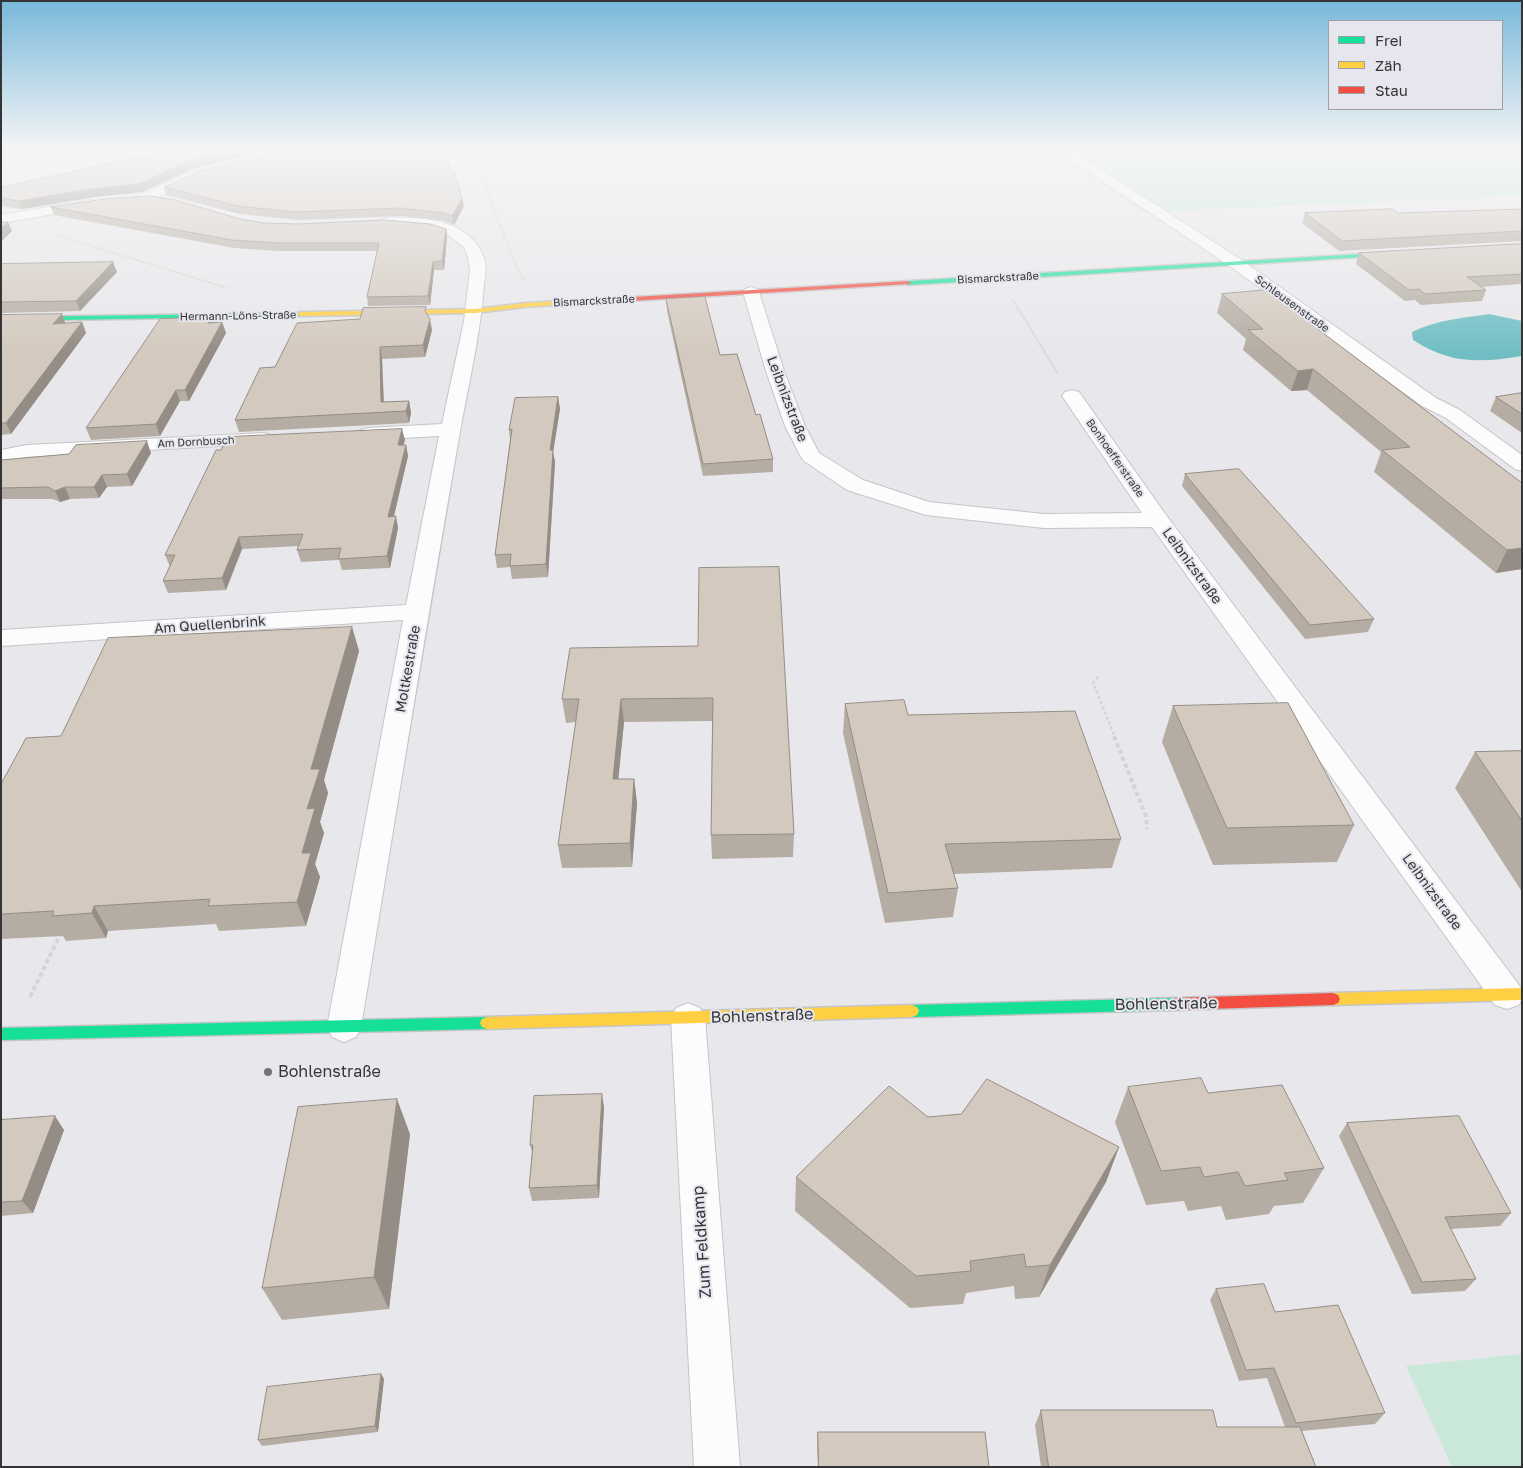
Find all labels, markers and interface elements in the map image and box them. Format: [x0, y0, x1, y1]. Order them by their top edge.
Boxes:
legend [1328, 20, 1503, 110]
text: Frei [1375, 31, 1402, 49]
text: Zäh [1375, 56, 1402, 74]
text: Stau [1375, 81, 1408, 99]
street label: Bismarckstraße [957, 269, 1039, 287]
street label: Schleusenstraße [1252, 273, 1332, 335]
street label: Bismarckstraße [553, 292, 635, 310]
street label: Hermann-Löns-Straße [180, 308, 296, 324]
street label: Leibnizstraße [763, 354, 811, 444]
street label: Bonhoefferstraße [1083, 416, 1147, 500]
street label: Am Dornbusch [157, 433, 235, 451]
street label: Leibnizstraße [1159, 525, 1225, 607]
street label: Am Quellenbrink [153, 613, 267, 637]
street label: Moltkestraße [392, 624, 424, 714]
street label: Leibnizstraße [1399, 851, 1465, 933]
street label: Bohlenstraße [1114, 994, 1218, 1014]
street label: Bohlenstraße [710, 1005, 814, 1027]
place label: Bohlenstraße [278, 1062, 381, 1082]
marker: Bohlenstraße [262, 1066, 274, 1078]
street label: Zum Feldkamp [689, 1185, 715, 1299]

